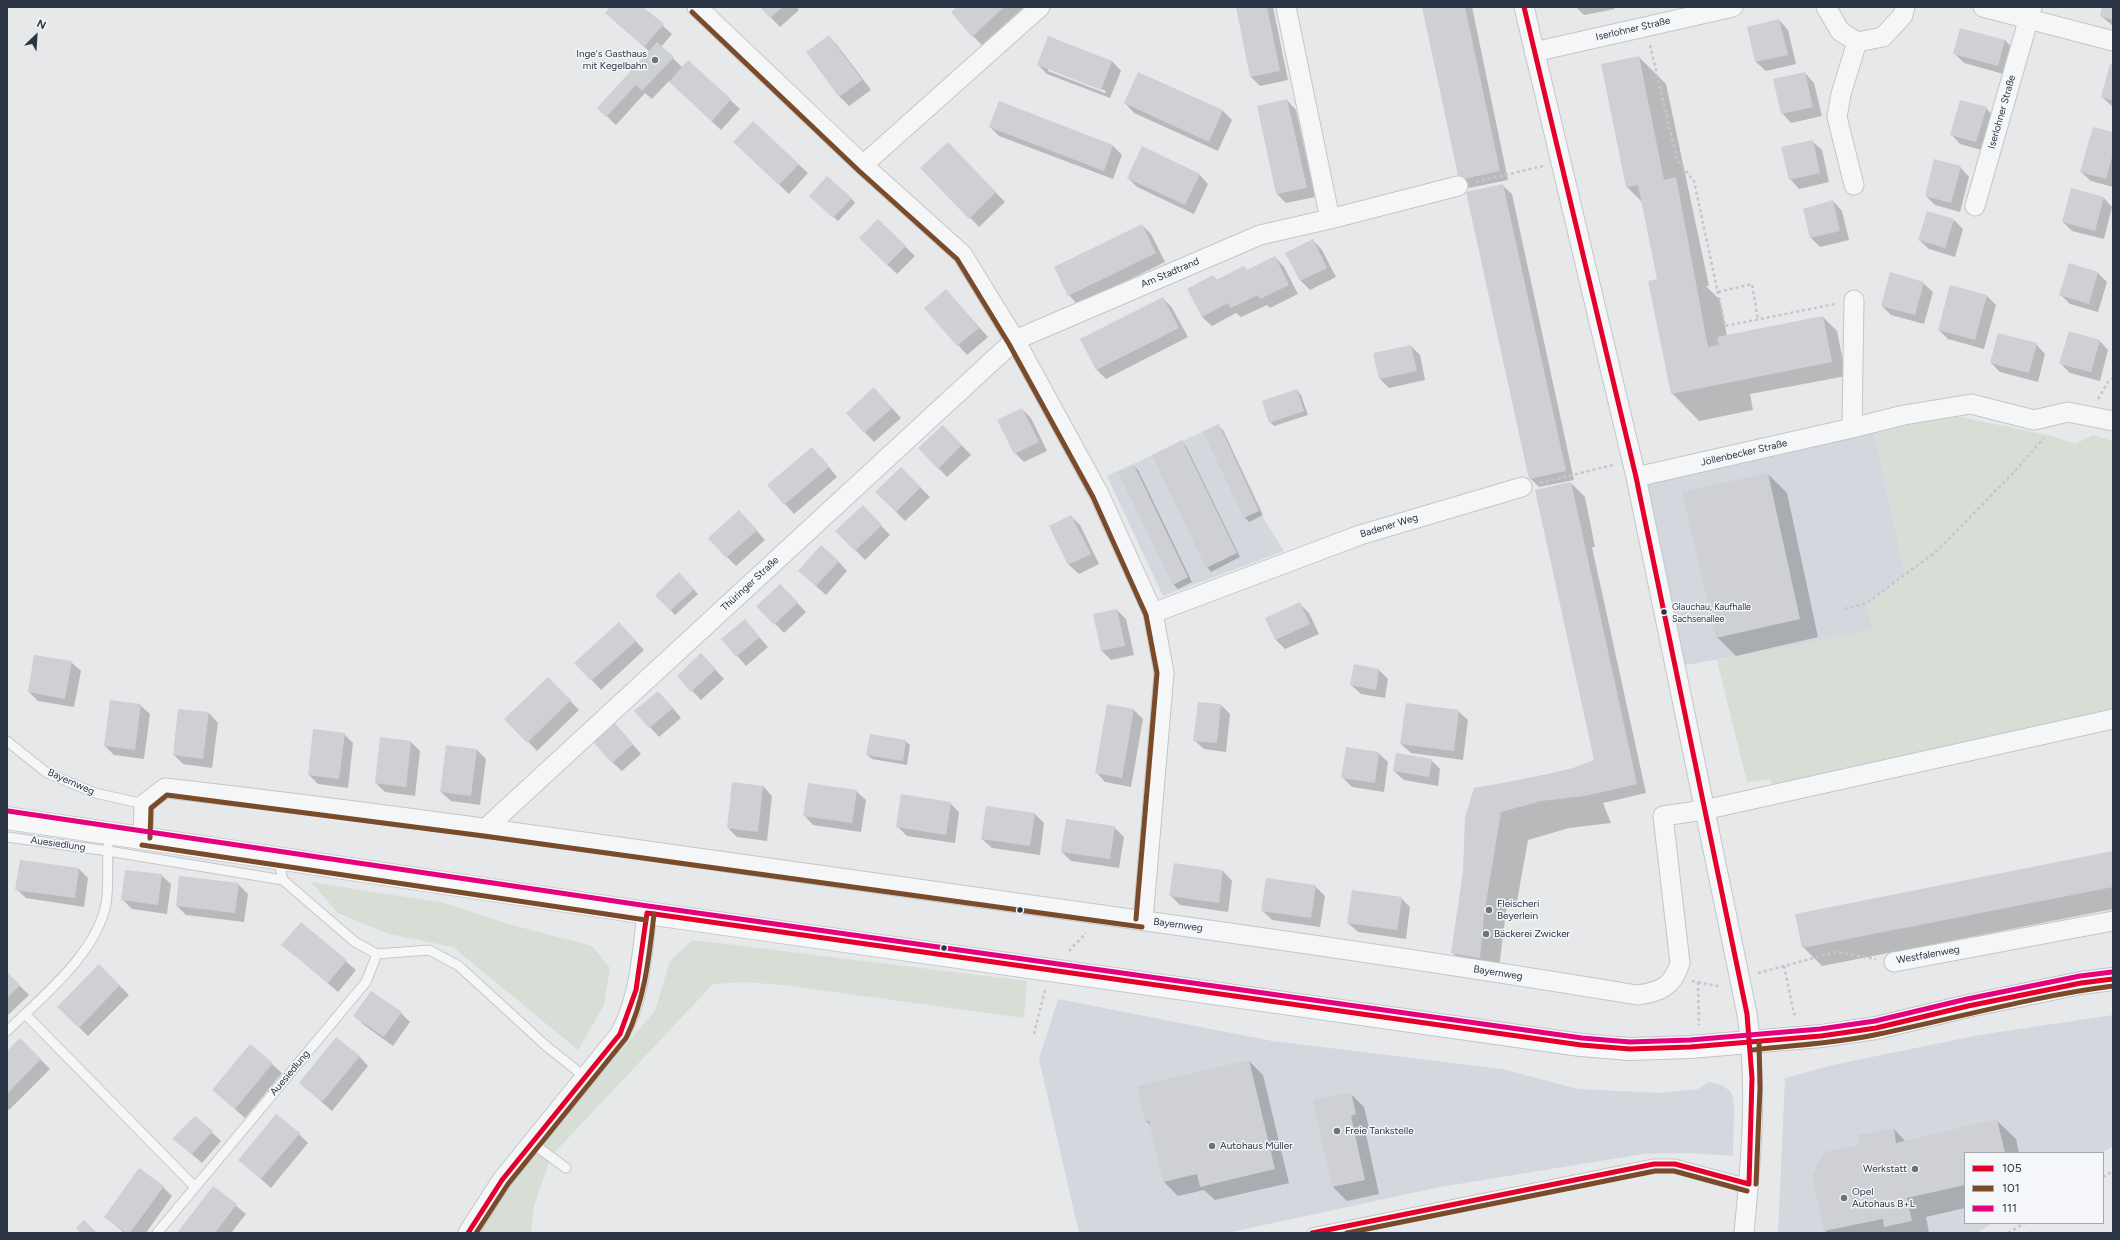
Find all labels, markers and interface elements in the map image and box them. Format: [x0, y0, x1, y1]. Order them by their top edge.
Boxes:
street label: Iserlohner Straße [1595, 15, 1671, 43]
north arrow [16, 16, 56, 56]
text: N [35, 17, 48, 32]
place label: Inge's Gasthaus mit Kegelbahn [576, 48, 647, 72]
marker: Inge's Gasthaus mit Kegelbahn [650, 55, 660, 65]
street label: Iserlohner Straße [1986, 74, 2018, 150]
street label: Am Stadtrand [1139, 255, 1201, 291]
street label: Jöllenbecker Straße [1699, 437, 1789, 469]
street label: Badener Weg [1359, 511, 1419, 541]
street label: Thüringer Straße [719, 554, 781, 614]
place label: Glauchau, Kaufhalle Sachsenallee [1672, 602, 1751, 623]
marker: Glauchau, Kaufhalle Sachsenallee [1659, 607, 1669, 617]
street label: Bayernweg [46, 766, 96, 798]
street label: Auesiedlung [30, 834, 86, 854]
place label: Fleischeri Beyerlein [1497, 898, 1539, 922]
unlabelled marker [1015, 905, 1025, 915]
marker: Fleischeri Beyerlein [1484, 905, 1494, 915]
street label: Bayernweg [1153, 916, 1203, 934]
place label: Bäckerei Zwicker [1494, 928, 1570, 940]
marker: Bäckerei Zwicker [1481, 929, 1491, 939]
unlabelled marker [939, 943, 949, 953]
street label: Westfalenweg [1895, 944, 1961, 966]
street label: Bayernweg [1473, 963, 1523, 983]
street label: Auesiedlung [268, 1048, 312, 1098]
place label: Freie Tankstelle [1345, 1125, 1414, 1137]
marker: Freie Tankstelle [1332, 1126, 1342, 1136]
place label: Autohaus Müller [1220, 1140, 1293, 1152]
marker: Autohaus Müller [1207, 1141, 1217, 1151]
legend [1964, 1152, 2104, 1224]
text: 105 [2002, 1161, 2022, 1175]
place label: Werkstatt [1863, 1163, 1907, 1175]
marker: Werkstatt [1910, 1164, 1920, 1174]
text: 101 [2002, 1181, 2020, 1195]
place label: Opel Autohaus B+L [1852, 1186, 1915, 1210]
marker: Opel Autohaus B+L [1839, 1193, 1849, 1203]
text: 111 [2002, 1201, 2017, 1215]

